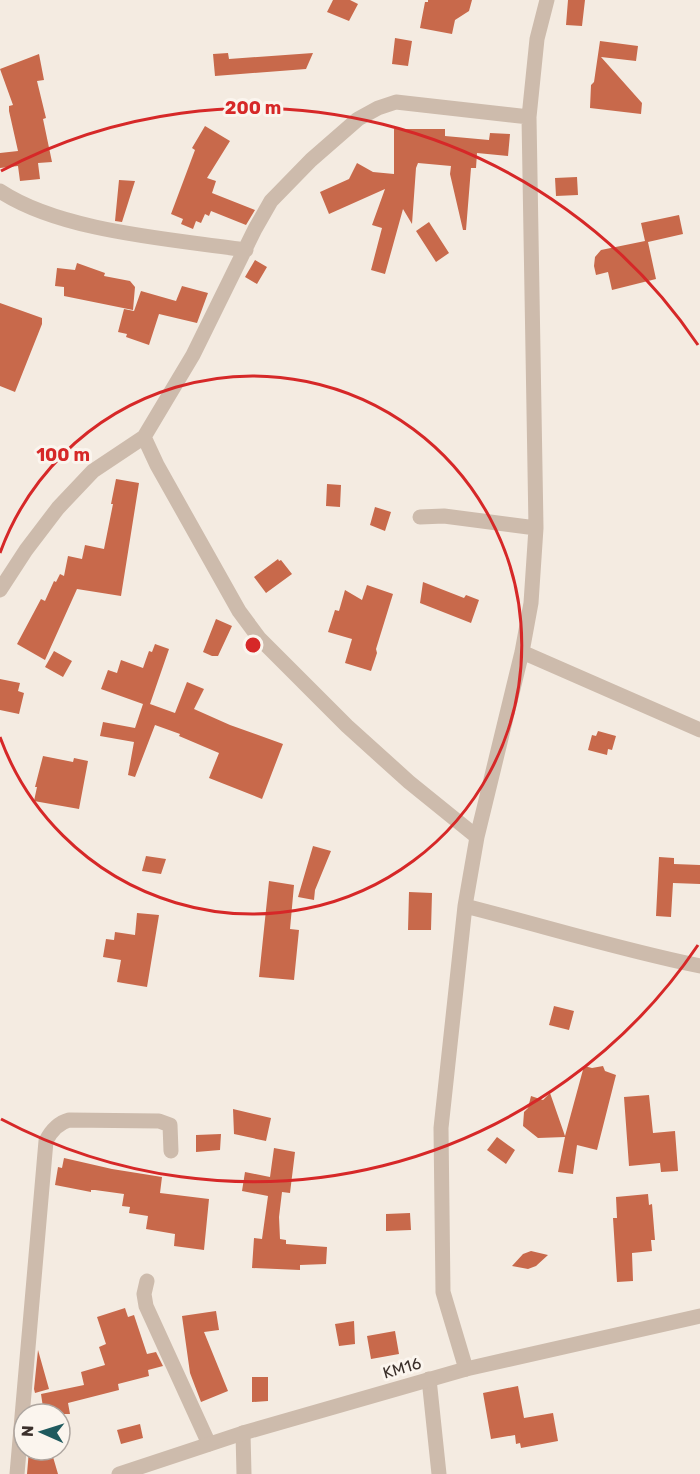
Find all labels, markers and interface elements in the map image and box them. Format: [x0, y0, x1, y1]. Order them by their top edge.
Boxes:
text: 200 m [225, 97, 281, 119]
text: 100 m [36, 444, 90, 466]
centre of rings [243, 635, 263, 655]
street label: KM16 [381, 1353, 424, 1382]
north arrow [12, 1402, 72, 1462]
text: N [18, 1425, 37, 1437]

